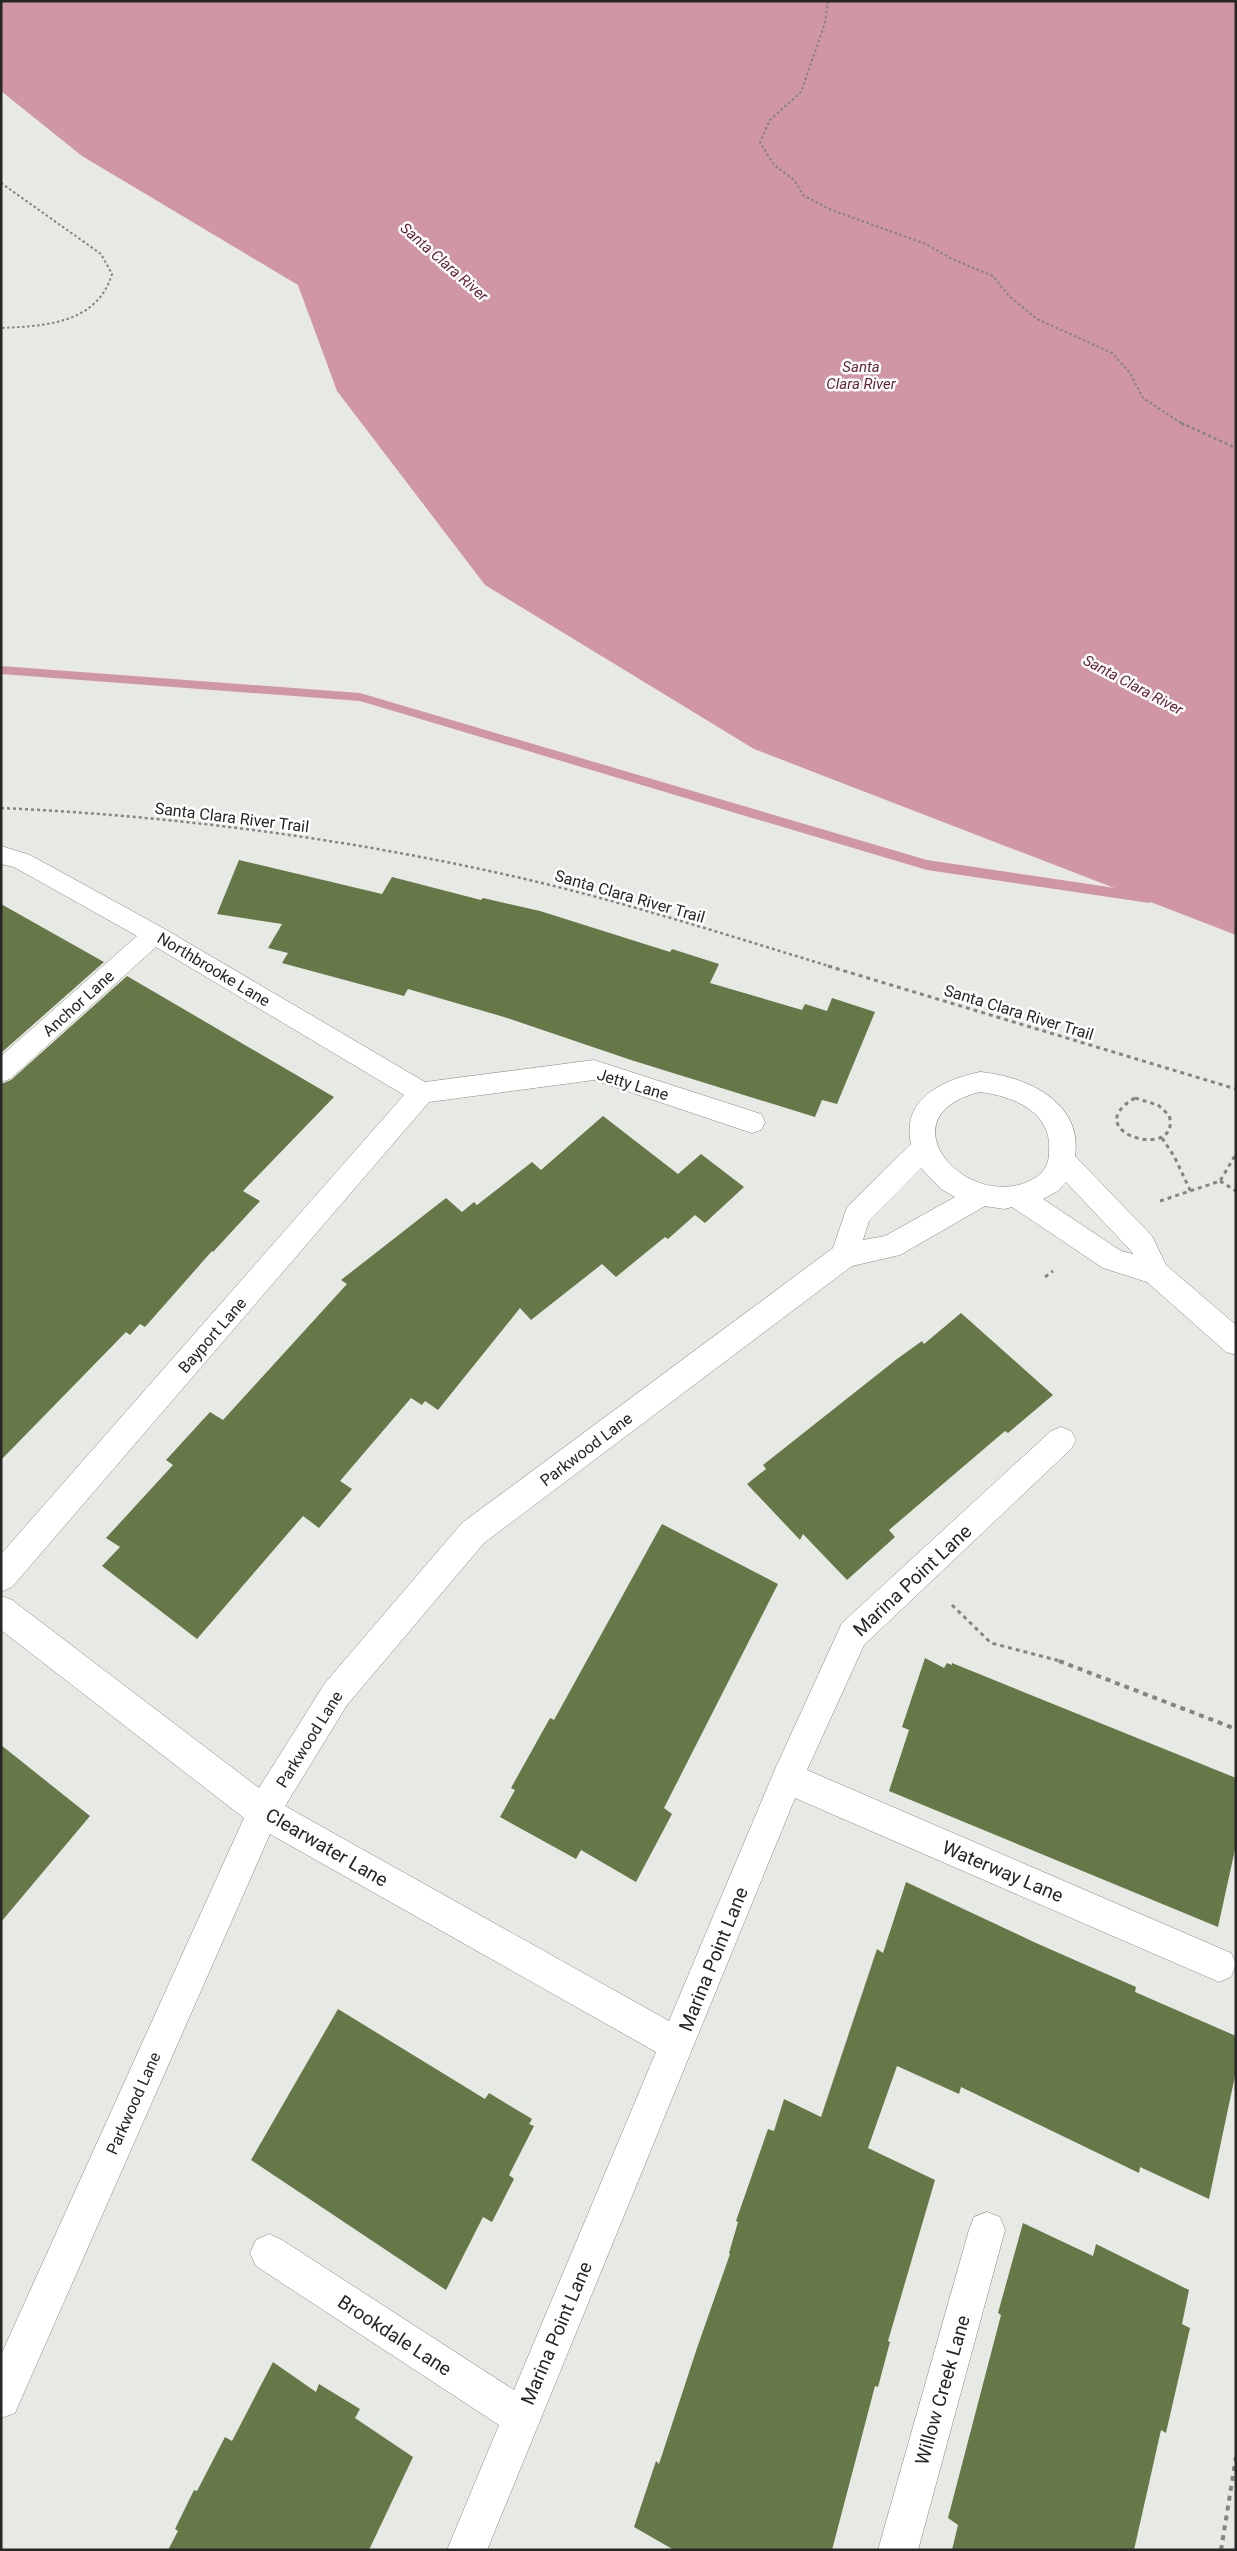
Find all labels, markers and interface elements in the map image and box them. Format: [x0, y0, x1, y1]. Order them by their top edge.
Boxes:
water label: Santa Clara River [397, 219, 492, 306]
water label: Santa Clara River [826, 358, 897, 393]
water label: Santa Clara River [1080, 651, 1187, 719]
street label: Santa Clara River Trail [154, 799, 310, 836]
street label: Santa Clara River Trail [553, 866, 707, 927]
street label: Northbrooke Lane [154, 928, 273, 1011]
street label: Anchor Lane [39, 966, 118, 1040]
street label: Santa Clara River Trail [942, 981, 1096, 1044]
street label: Jetty Lane [595, 1065, 671, 1104]
street label: Bayport Lane [174, 1294, 250, 1377]
street label: Parkwood Lane [537, 1409, 636, 1490]
street label: Marina Point Lane [848, 1520, 976, 1641]
street label: Parkwood Lane [272, 1688, 347, 1791]
street label: Clearwater Lane [262, 1803, 392, 1892]
street label: Waterway Lane [939, 1836, 1067, 1907]
street label: Marina Point Lane [674, 1884, 753, 2035]
street label: Parkwood Lane [102, 2049, 165, 2157]
street label: Marina Point Lane [516, 2258, 597, 2408]
street label: Brookdale Lane [334, 2290, 456, 2381]
street label: Willow Creek Lane [910, 2313, 975, 2468]

